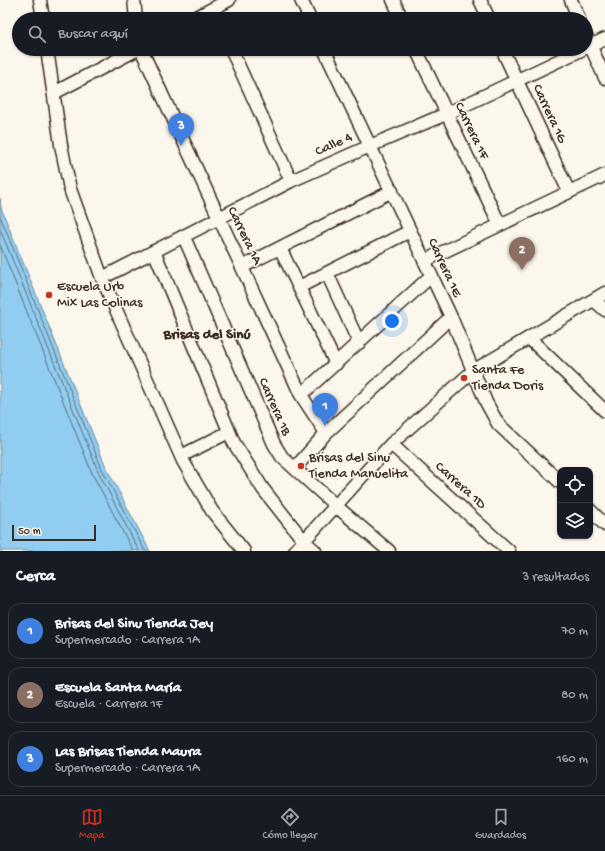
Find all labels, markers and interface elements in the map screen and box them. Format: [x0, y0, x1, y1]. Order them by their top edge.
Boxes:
search box [12, 12, 593, 56]
icon: search [26, 23, 48, 45]
text: Buscar aquí [58, 25, 128, 43]
street label: Carrera 1G [528, 82, 571, 147]
street label: Carrera 1F [450, 100, 492, 163]
pin: 3 [168, 113, 194, 146]
street label: Calle 4 [313, 129, 355, 161]
street label: Carrera 1A [223, 204, 266, 268]
street label: Carrera 1E [423, 236, 466, 301]
pin: 2 [509, 237, 535, 270]
place label: Escuela Urb Mix Las Colinas [57, 279, 143, 312]
marker: Escuela Urb Mix Las Colinas [44, 290, 54, 300]
your location [382, 311, 402, 331]
district label: Brisas del Sinú [163, 326, 251, 344]
place label: Santa Fe Tienda Doris [471, 362, 544, 395]
marker: Santa Fe Tienda Doris [459, 373, 469, 383]
street label: Carrera 1B [254, 376, 295, 439]
pin: 1 [312, 393, 338, 426]
place label: Brisas del Sinu Tienda Manuelita [308, 450, 409, 483]
street label: Carrera 1D [431, 458, 490, 514]
marker: Brisas del Sinu Tienda Manuelita [296, 461, 306, 471]
map controls [557, 467, 593, 539]
button: locate [557, 467, 593, 503]
button: layers [557, 503, 593, 539]
scale bar [12, 523, 96, 542]
text: 50 m [18, 526, 40, 538]
text: Cerca [16, 567, 55, 587]
text: 3 resultados [522, 570, 589, 585]
text: Brisas del Sinu Tienda Jey [55, 615, 213, 633]
text: 1 [27, 624, 33, 639]
text: 70 m [562, 624, 588, 639]
text: Supermercado · Carrera 1A [55, 633, 200, 648]
text: Escuela Santa María [55, 679, 181, 697]
text: 2 [27, 688, 33, 703]
text: 80 m [561, 688, 588, 703]
text: Escuela · Carrera 1F [55, 697, 162, 712]
text: Las Brisas Tienda Maura [55, 743, 201, 761]
text: 3 [27, 752, 33, 767]
text: 160 m [556, 752, 588, 767]
text: Supermercado · Carrera 1A [55, 761, 200, 776]
tab: Mapa [79, 806, 104, 842]
tab: Cómo llegar [262, 806, 317, 842]
tab: Guardados [475, 806, 526, 842]

